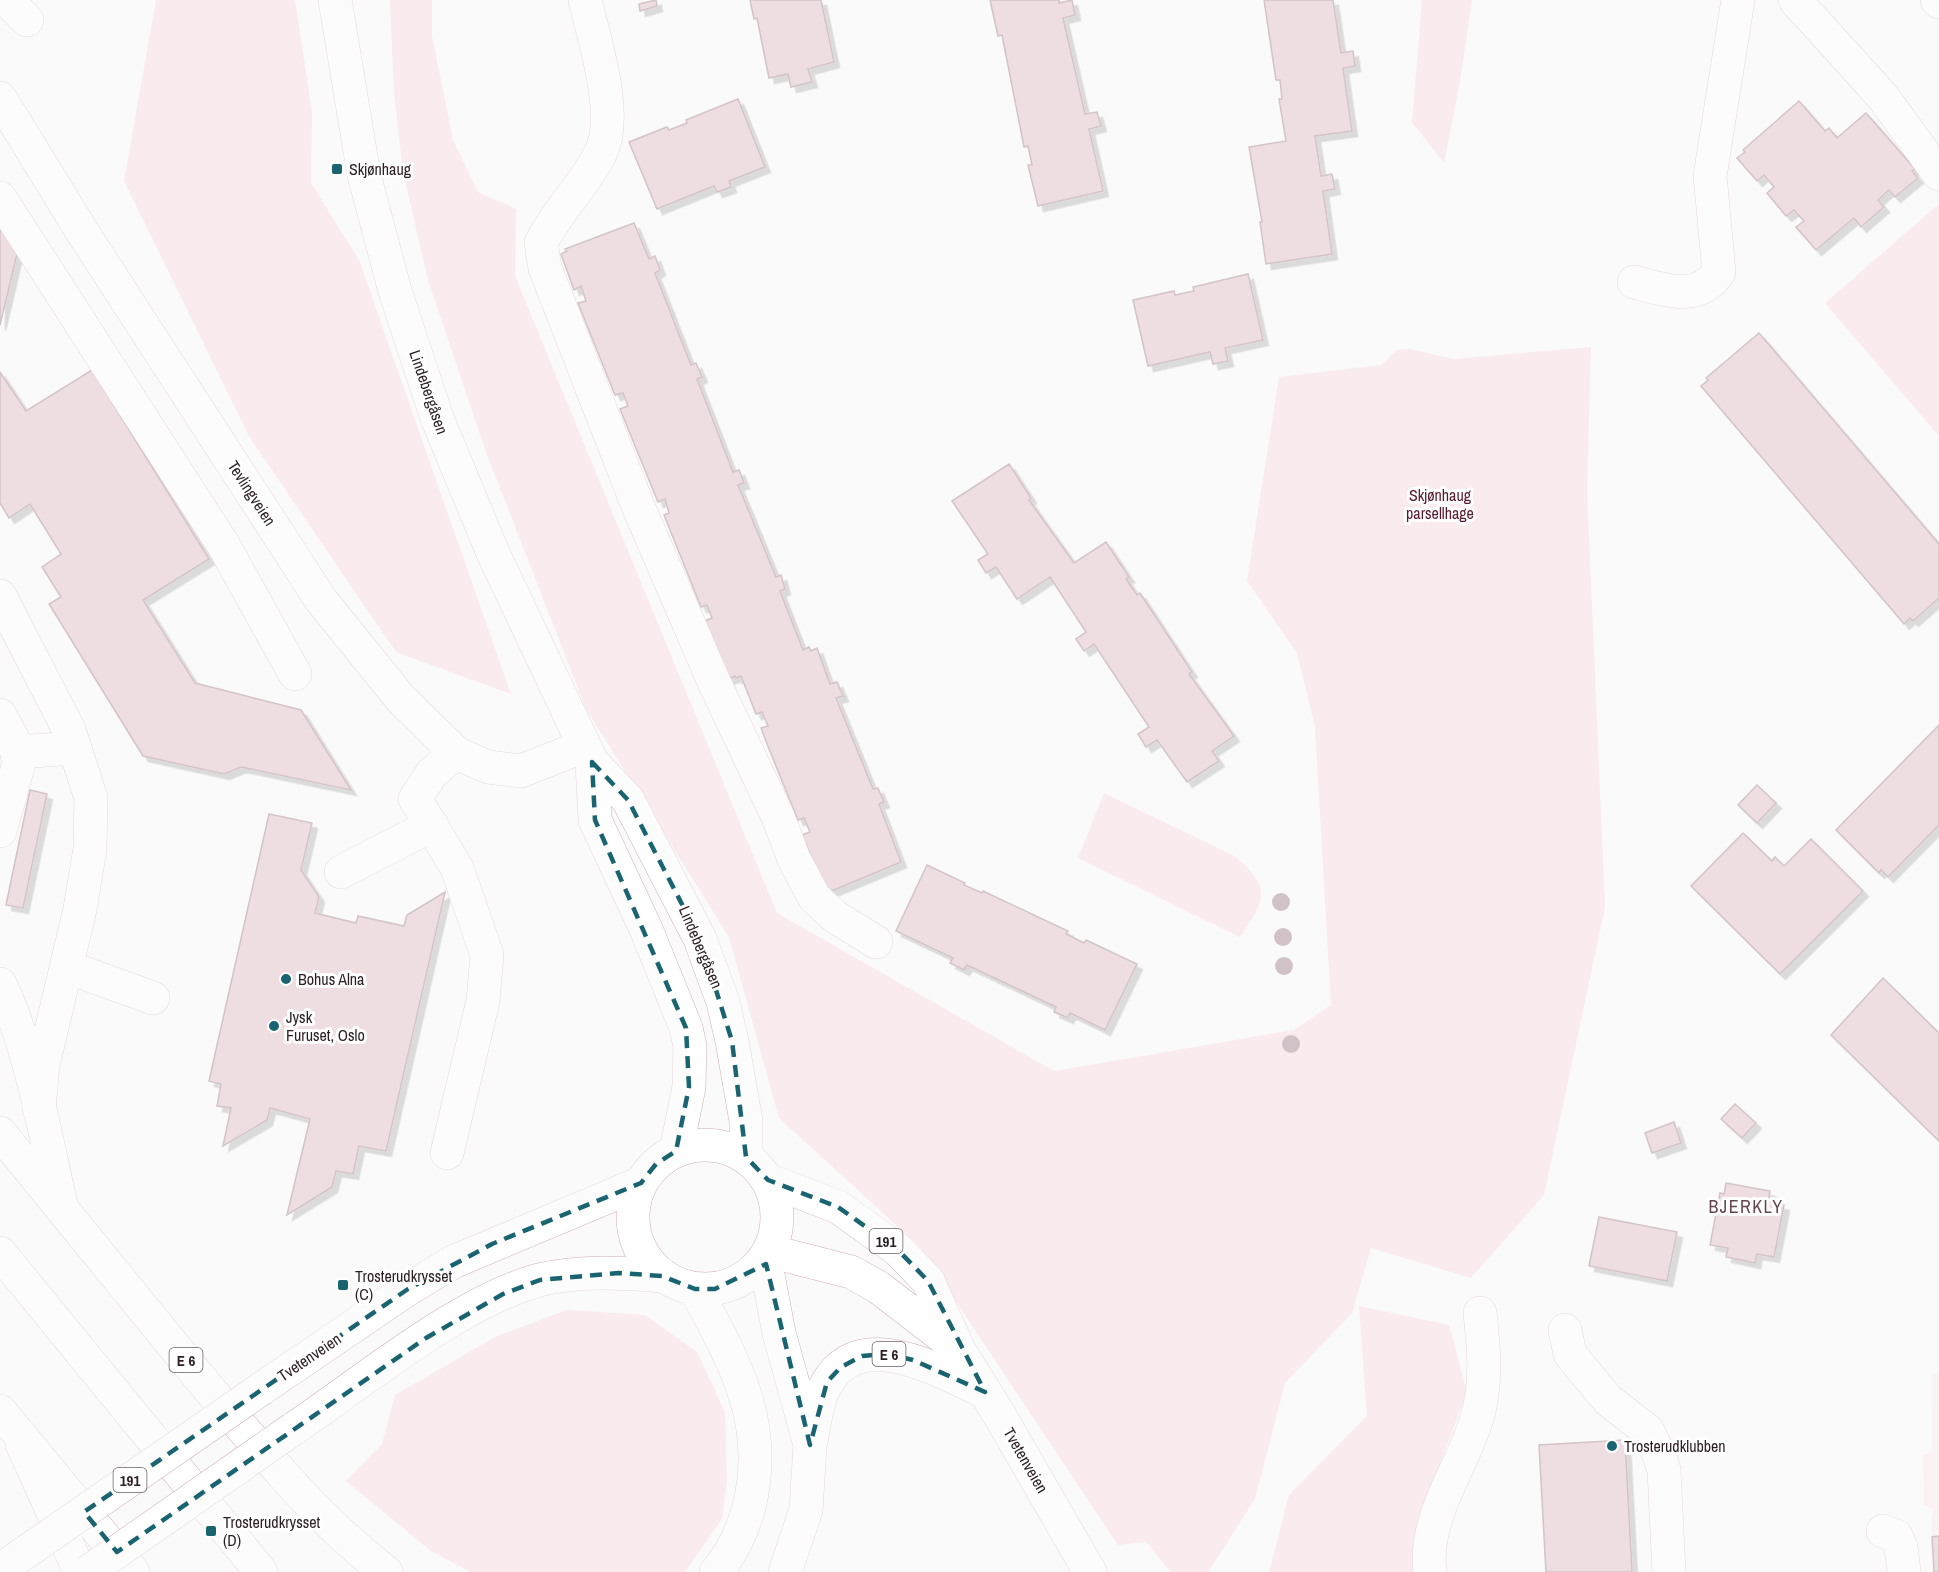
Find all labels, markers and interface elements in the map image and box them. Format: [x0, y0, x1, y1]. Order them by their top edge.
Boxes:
place label: Skjønhaug [349, 158, 412, 180]
marker: Skjønhaug [330, 162, 344, 176]
street label: Lindebergåsen [404, 347, 454, 437]
street label: Tevlingveien [223, 456, 281, 530]
park label: Skjønhaug parsellhage [1406, 484, 1474, 524]
street label: Lindebergåsen [674, 902, 728, 992]
place label: Bohus Alna [298, 968, 365, 990]
marker: Bohus Alna [279, 972, 293, 986]
place label: Jysk Furuset, Oslo [286, 1006, 365, 1046]
marker: Jysk Furuset, Oslo [267, 1019, 281, 1033]
district label: BJERKLY [1708, 1194, 1784, 1219]
road number: 191 [870, 1229, 902, 1253]
place label: Trosterudkrysset (C) [355, 1265, 453, 1305]
marker: Trosterudkrysset (C) [336, 1278, 350, 1292]
street label: Tvetenveien [273, 1328, 345, 1386]
road number: E 6 [872, 1342, 906, 1366]
road number: E 6 [170, 1348, 202, 1372]
street label: Tvetenveien [998, 1423, 1054, 1497]
place label: Trosterudklubben [1624, 1435, 1726, 1457]
marker: Trosterudklubben [1605, 1439, 1619, 1453]
road number: 191 [114, 1468, 146, 1492]
place label: Trosterudkrysset (D) [223, 1511, 321, 1551]
marker: Trosterudkrysset (D) [204, 1524, 218, 1538]

